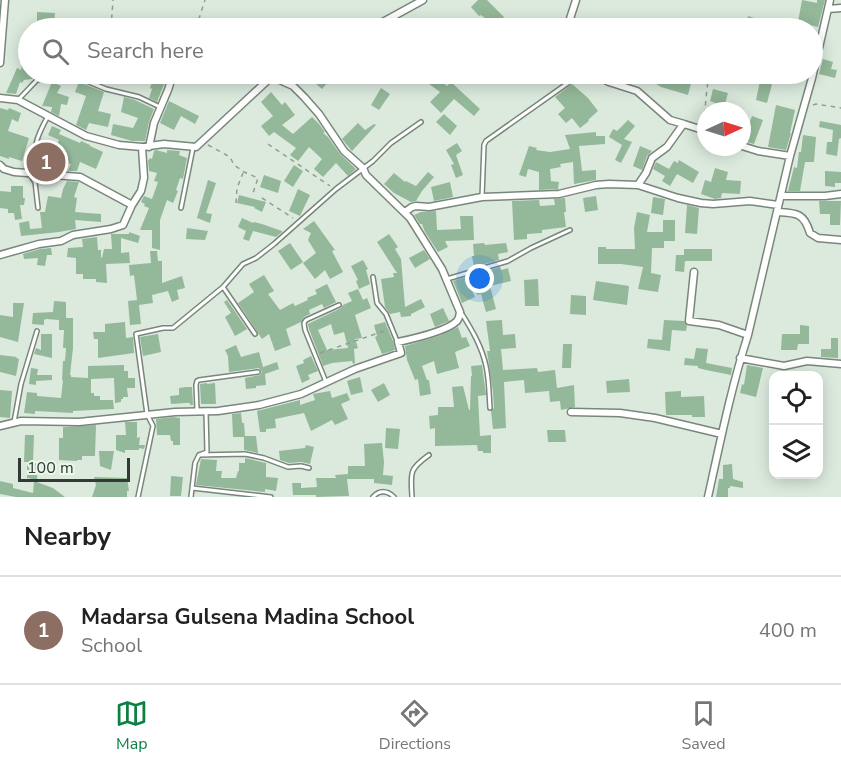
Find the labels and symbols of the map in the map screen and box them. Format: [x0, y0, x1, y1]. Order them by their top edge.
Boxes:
north arrow [697, 102, 751, 156]
pin: 1 [26, 140, 66, 184]
your location [465, 264, 494, 293]
scale bar [18, 455, 130, 482]

